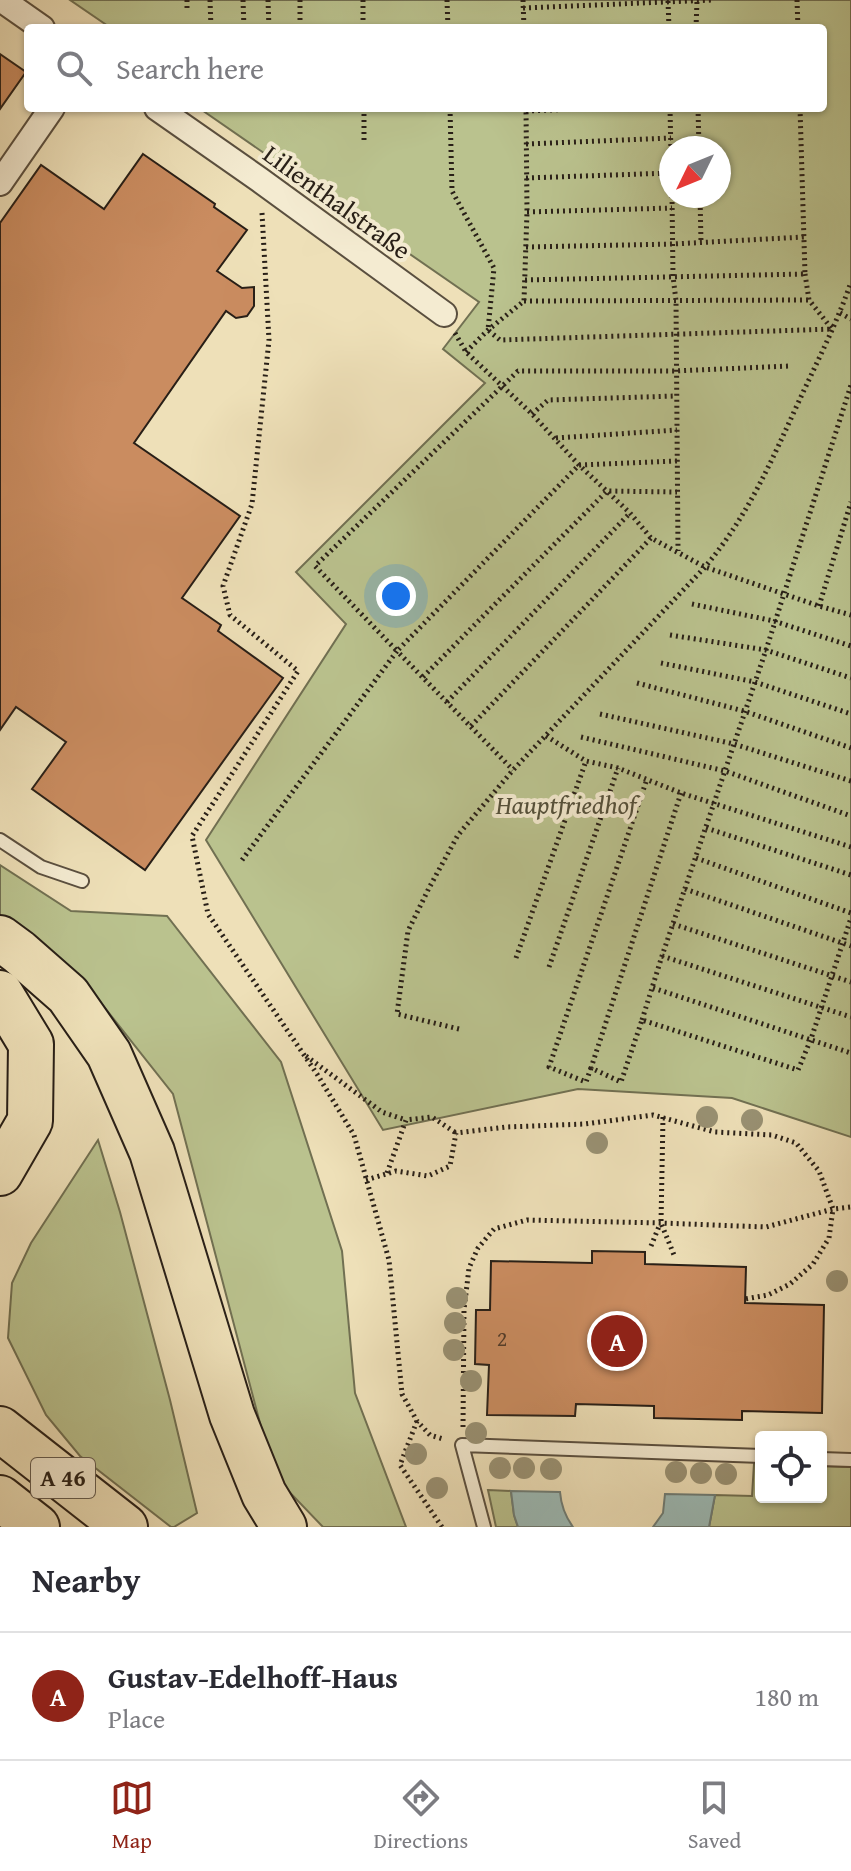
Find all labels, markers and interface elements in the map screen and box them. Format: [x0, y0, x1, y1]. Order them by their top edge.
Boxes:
search box [24, 24, 827, 112]
icon: search [52, 46, 96, 90]
text: Search here [116, 46, 264, 90]
street label: Lilienthalstraße [255, 135, 419, 269]
north arrow [659, 136, 731, 208]
your location [376, 576, 416, 616]
park label: Hauptfriedhof [495, 785, 641, 824]
pin: A [591, 1311, 643, 1371]
house number: 2 [497, 1322, 507, 1354]
map controls [755, 1431, 827, 1503]
button: locate [755, 1431, 827, 1503]
road number: A 46 [31, 1458, 95, 1498]
text: Nearby [32, 1555, 141, 1604]
text: Gustav-Edelhoff-Haus [108, 1655, 398, 1699]
text: A [50, 1677, 66, 1716]
text: 180 m [754, 1677, 819, 1716]
text: Place [108, 1699, 165, 1738]
tab: Map [110, 1776, 154, 1856]
tab: Directions [374, 1776, 468, 1856]
tab: Saved [688, 1776, 741, 1856]

